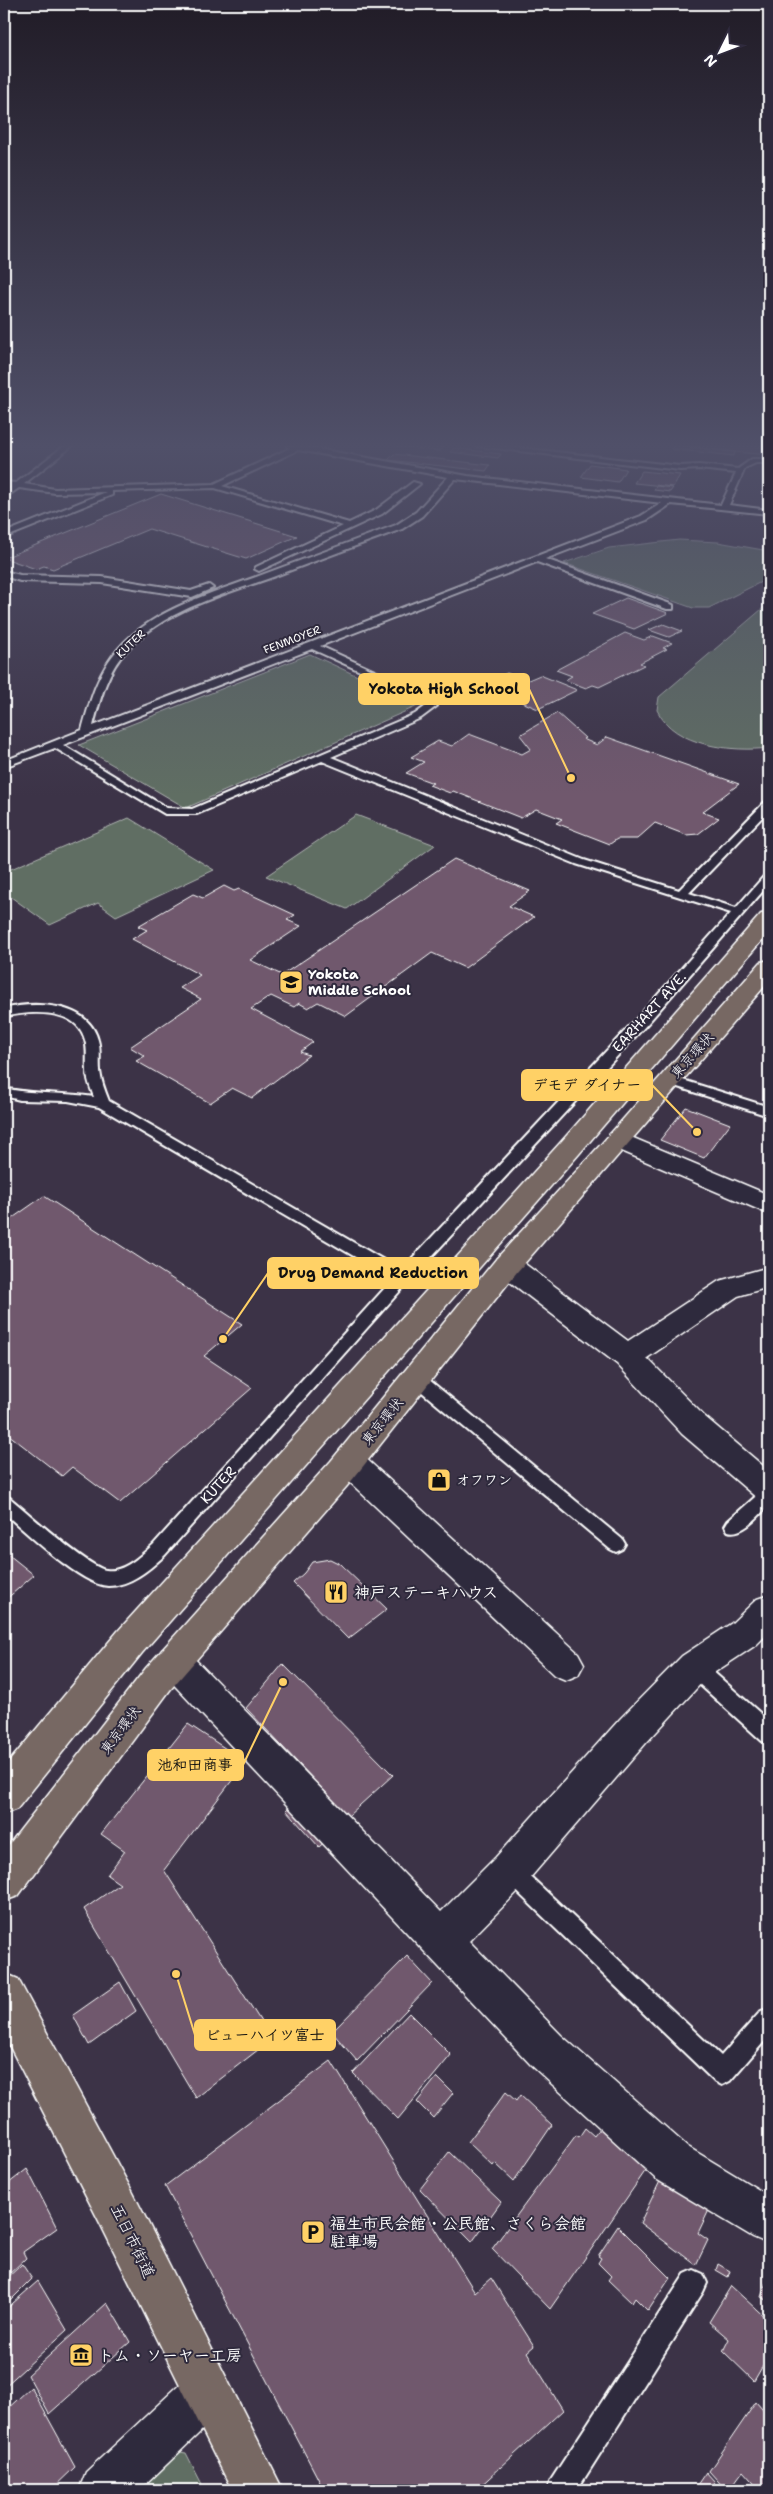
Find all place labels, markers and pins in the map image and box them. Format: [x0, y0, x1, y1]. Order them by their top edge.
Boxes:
callout: Yokota High School [359, 674, 529, 704]
place label: Yokota Middle School [308, 965, 411, 999]
school or university icon: Yokota Middle School [278, 969, 304, 995]
callout: デモデ ダイナー [522, 1070, 652, 1100]
callout: Drug Demand Reduction [268, 1258, 478, 1288]
shop icon: オフワン [426, 1467, 452, 1493]
place label: オフワン [456, 1471, 512, 1489]
restaurant icon: 神戸ステーキハウス [323, 1579, 349, 1605]
place label: 神戸ステーキハウス [354, 1582, 498, 1603]
callout: 池和田商事 [148, 1750, 243, 1780]
callout: ビューハイツ富士 [195, 2020, 335, 2050]
place label: 福生市民会館・公民館、さくら会館 駐車場 [330, 2213, 586, 2252]
parking icon: 福生市民会館・公民館、さくら会館 駐車場 [300, 2219, 326, 2245]
museum icon: トム・ソーヤー工房 [68, 2342, 94, 2368]
place label: トム・ソーヤー工房 [98, 2345, 242, 2366]

